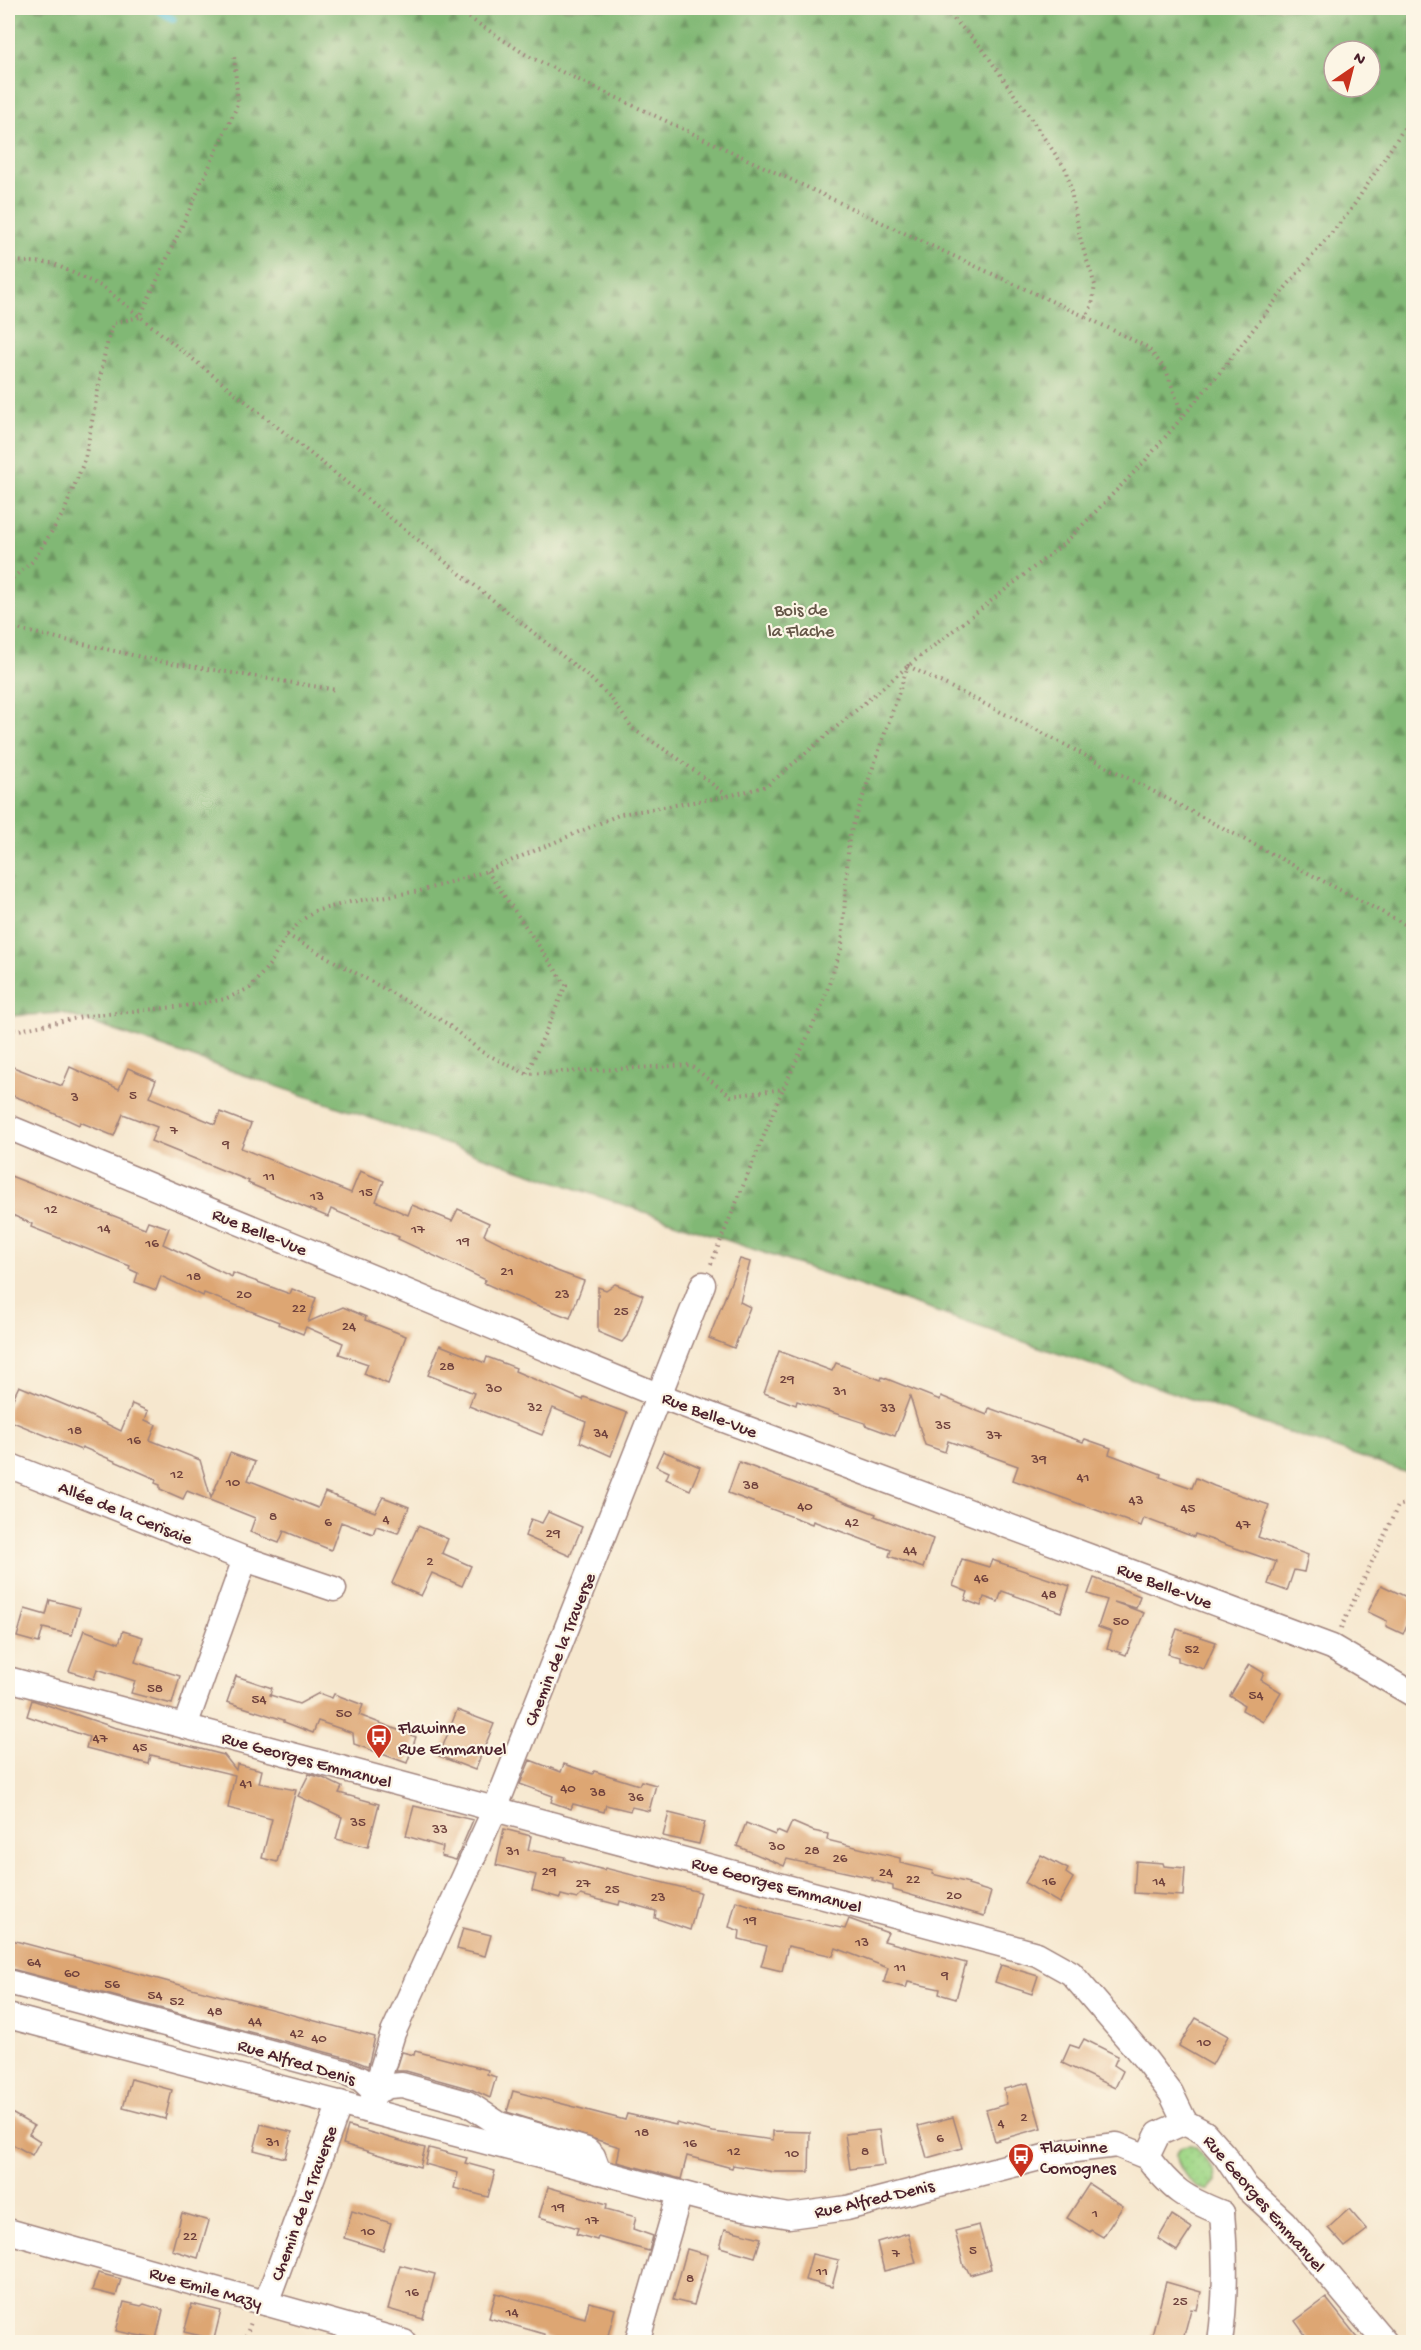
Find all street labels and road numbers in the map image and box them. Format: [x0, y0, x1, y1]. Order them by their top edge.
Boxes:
street label: Rue Belle-Vue [209, 1205, 310, 1262]
street label: Rue Belle-Vue [658, 1389, 760, 1444]
street label: Allée de la Cerisaie [55, 1478, 196, 1551]
street label: Rue Belle-Vue [1113, 1560, 1215, 1615]
street label: Chemin de la Traverse [521, 1570, 602, 1730]
street label: Rue Georges Emmanuel [219, 1729, 394, 1794]
street label: Rue Georges Emmanuel [689, 1854, 864, 1919]
street label: Rue Alfred Denis [235, 2035, 359, 2092]
street label: Chemin de la Traverse [268, 2123, 343, 2284]
street label: Rue Georges Emmanuel [1198, 2132, 1329, 2278]
street label: Rue Alfred Denis [813, 2176, 938, 2224]
street label: Rue Emile Mazy [147, 2263, 264, 2316]

